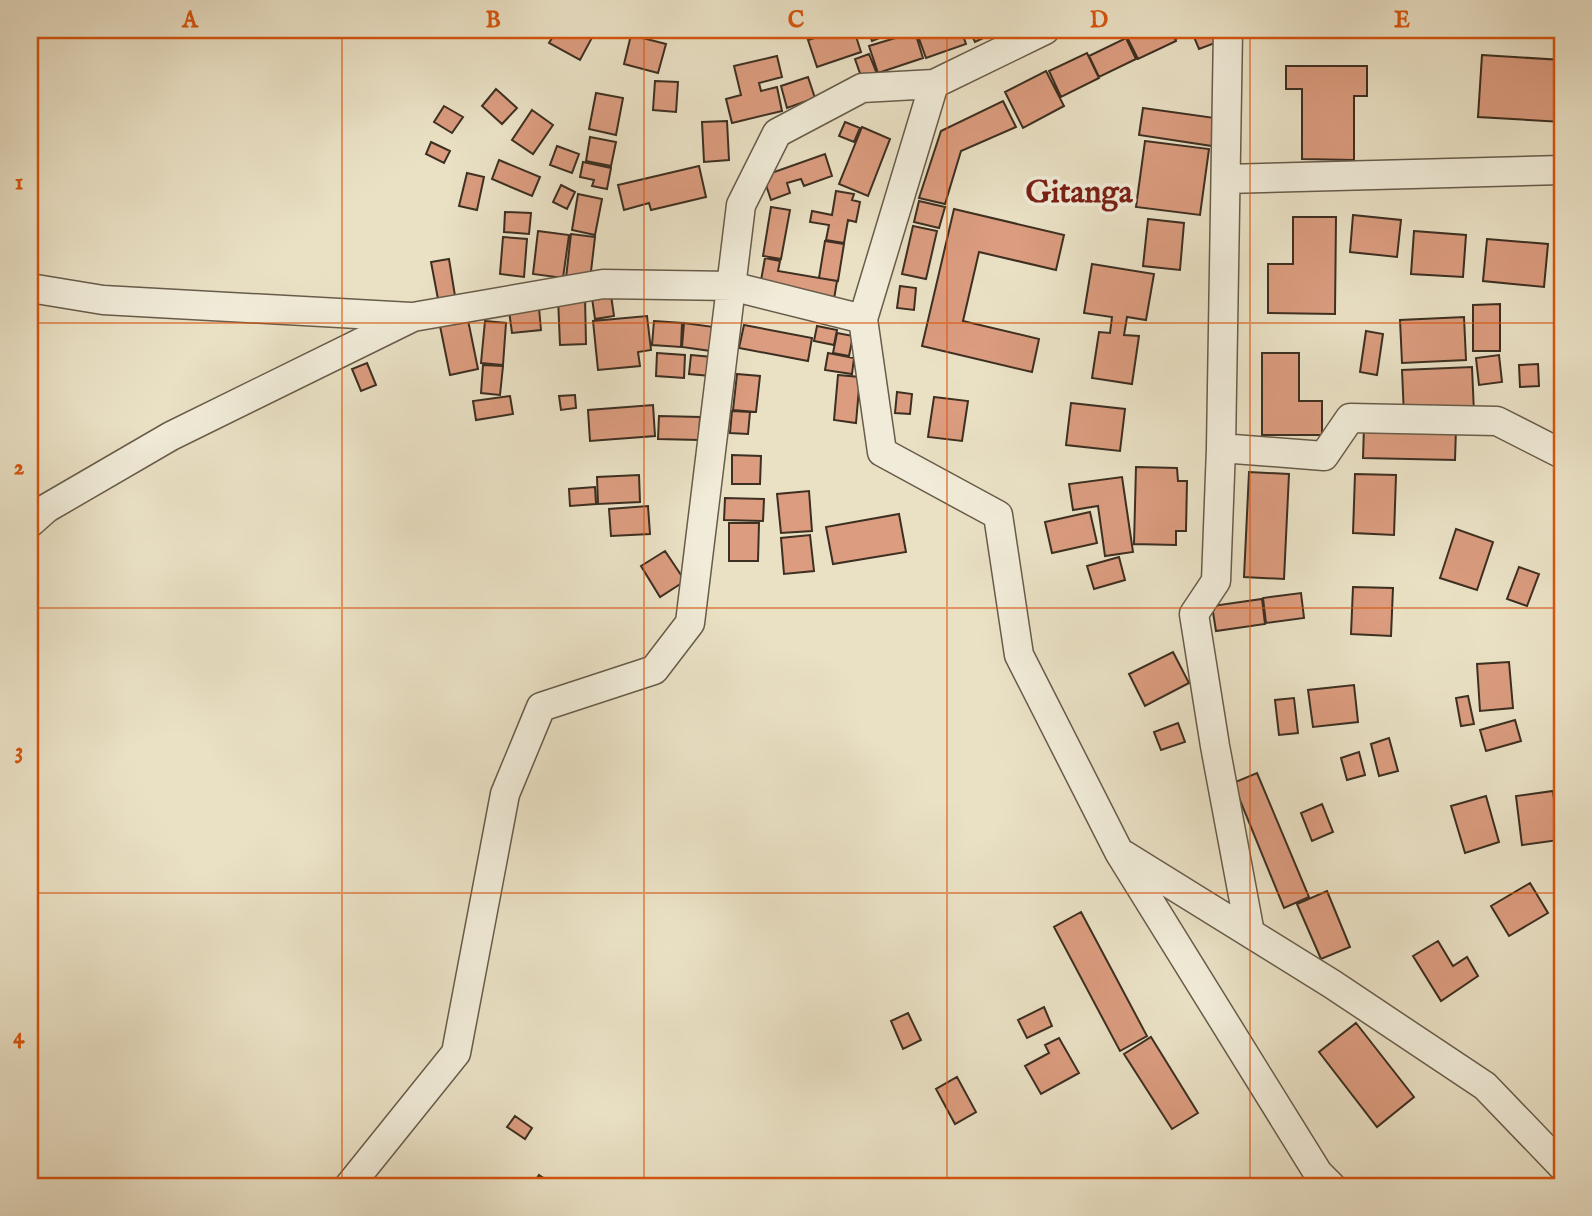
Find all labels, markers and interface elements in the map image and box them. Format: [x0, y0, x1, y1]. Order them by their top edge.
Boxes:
text: A [181, 6, 199, 35]
text: B [485, 6, 501, 35]
text: C [788, 6, 805, 35]
text: D [1090, 6, 1108, 35]
text: E [1394, 6, 1410, 35]
text: 1 [15, 168, 23, 197]
district label: Gitanga [1026, 173, 1134, 214]
text: 2 [14, 453, 25, 482]
text: 3 [15, 737, 23, 766]
text: 4 [13, 1022, 25, 1051]

